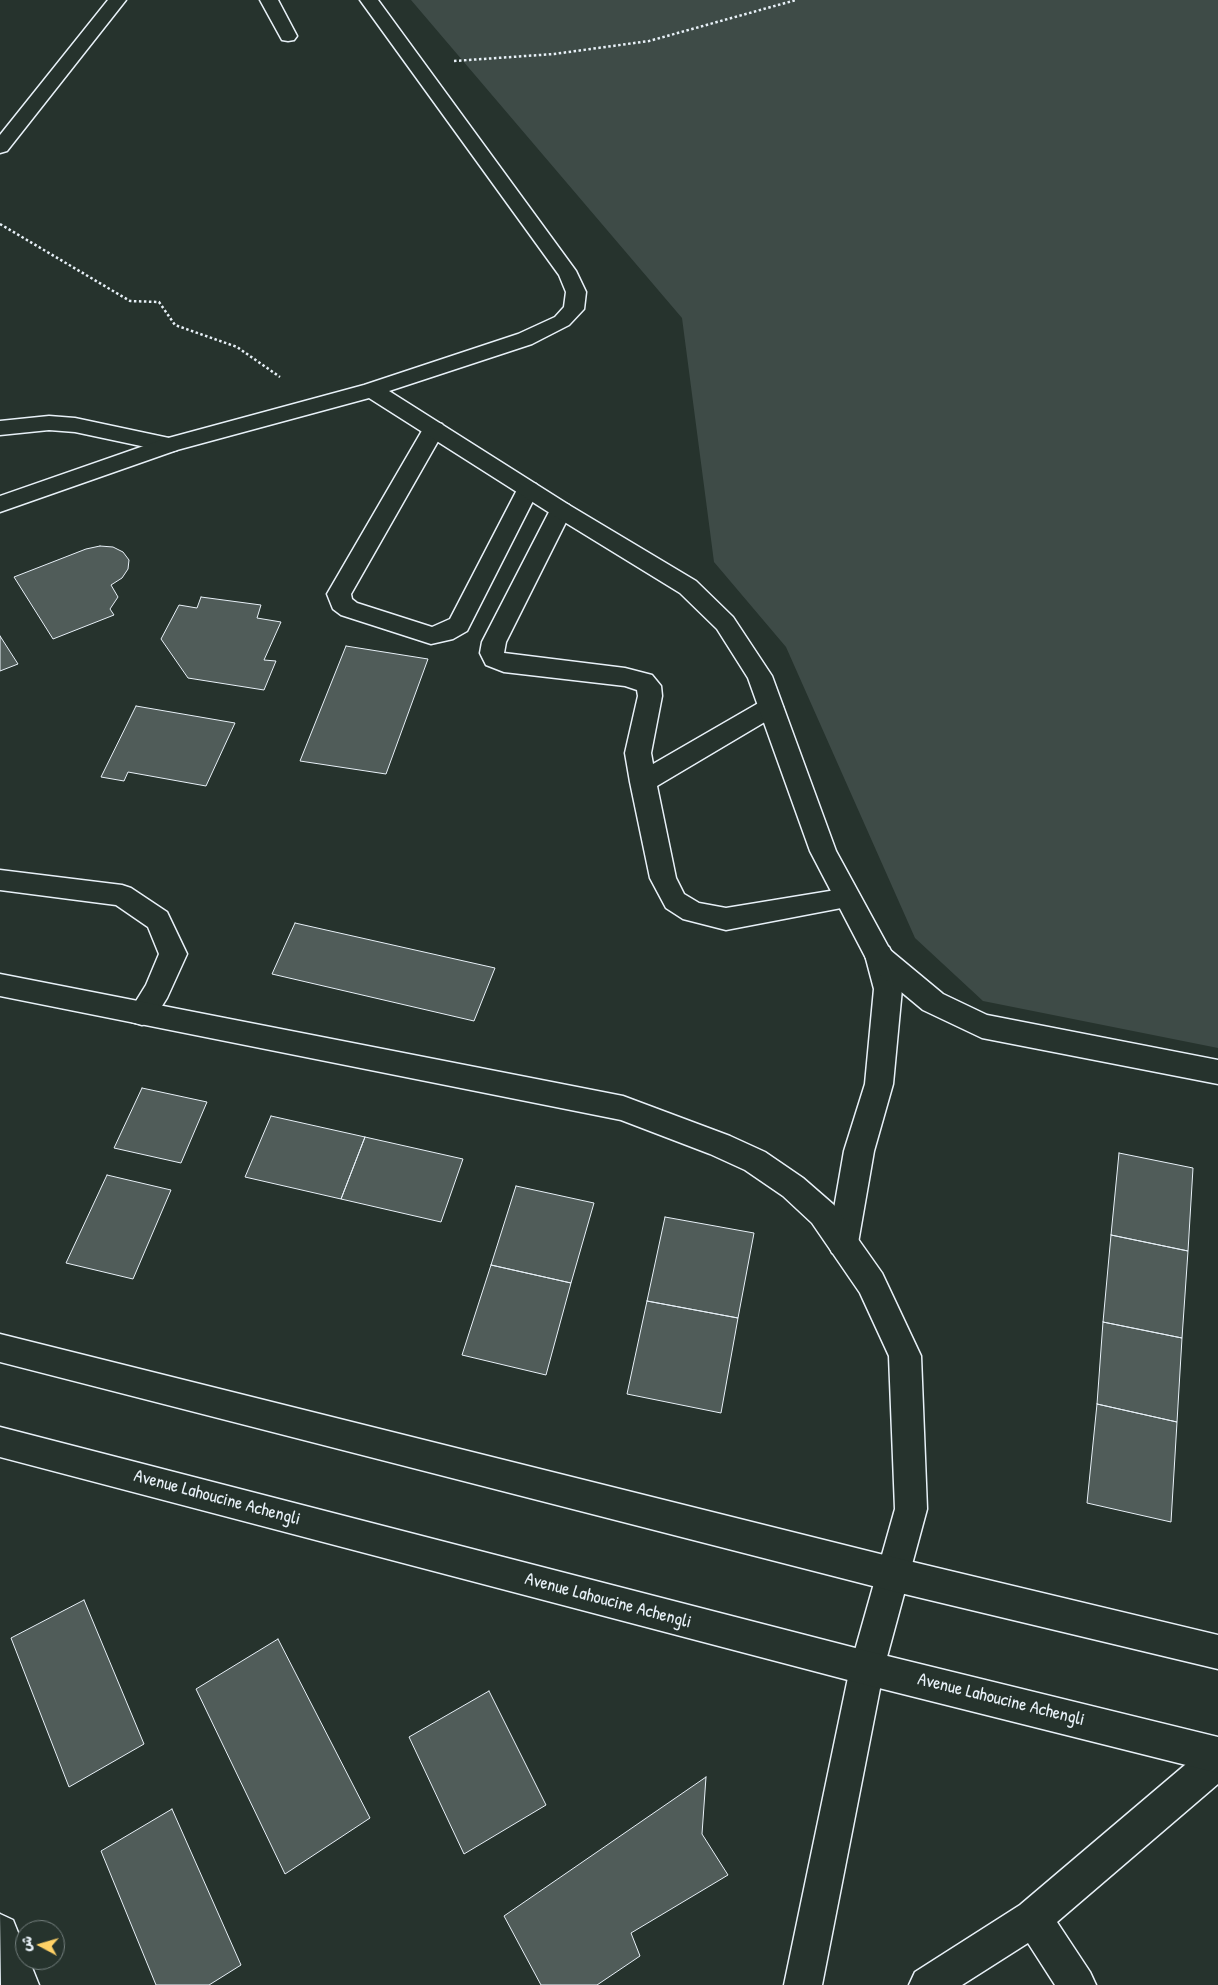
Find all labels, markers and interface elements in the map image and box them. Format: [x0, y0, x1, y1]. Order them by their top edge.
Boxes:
street label: Avenue Lahoucine Achengli [131, 1465, 303, 1531]
street label: Avenue Lahoucine Achengli [522, 1568, 694, 1634]
street label: Avenue Lahoucine Achengli [915, 1669, 1087, 1731]
north arrow [15, 1920, 65, 1970]
text: ش [15, 1935, 36, 1952]

